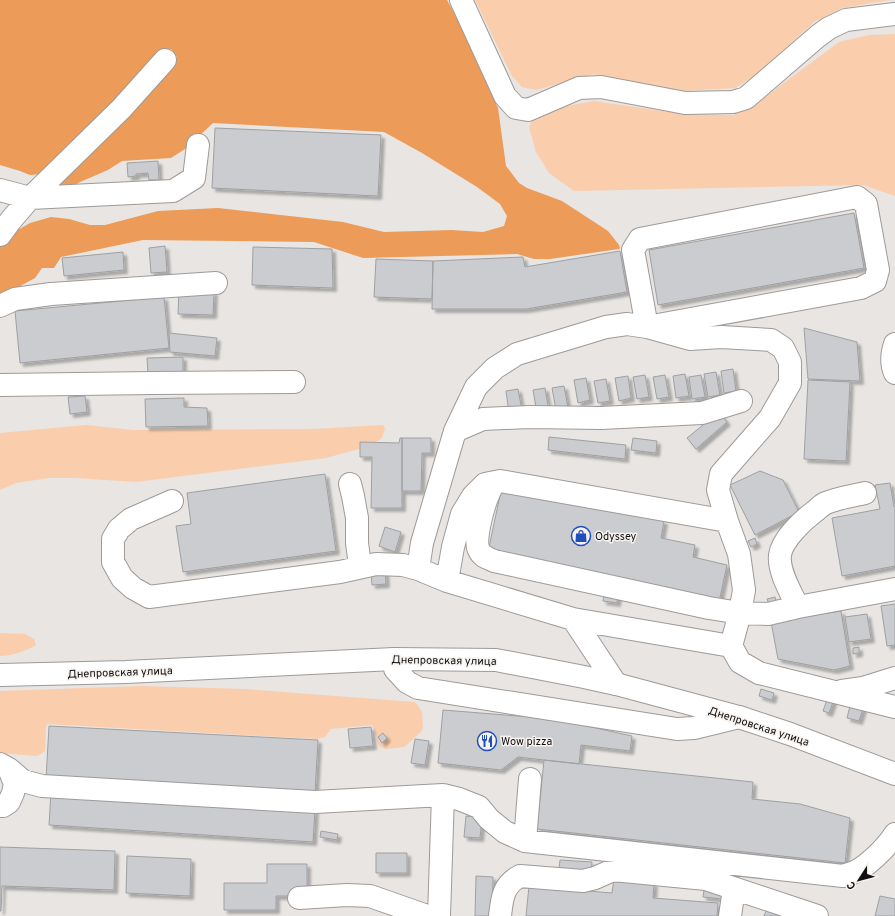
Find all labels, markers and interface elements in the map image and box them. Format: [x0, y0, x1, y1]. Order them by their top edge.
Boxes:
shop icon: Odyssey [570, 525, 592, 547]
place label: Odyssey [595, 530, 637, 544]
street label: Днепровская улица [391, 653, 497, 669]
street label: Днепровская улица [67, 664, 173, 682]
street label: Днепровская улица [707, 704, 811, 750]
restaurant icon: Wow pizza [476, 730, 498, 752]
place label: Wow pizza [501, 735, 553, 749]
north arrow [839, 860, 879, 900]
text: С [844, 878, 859, 892]

